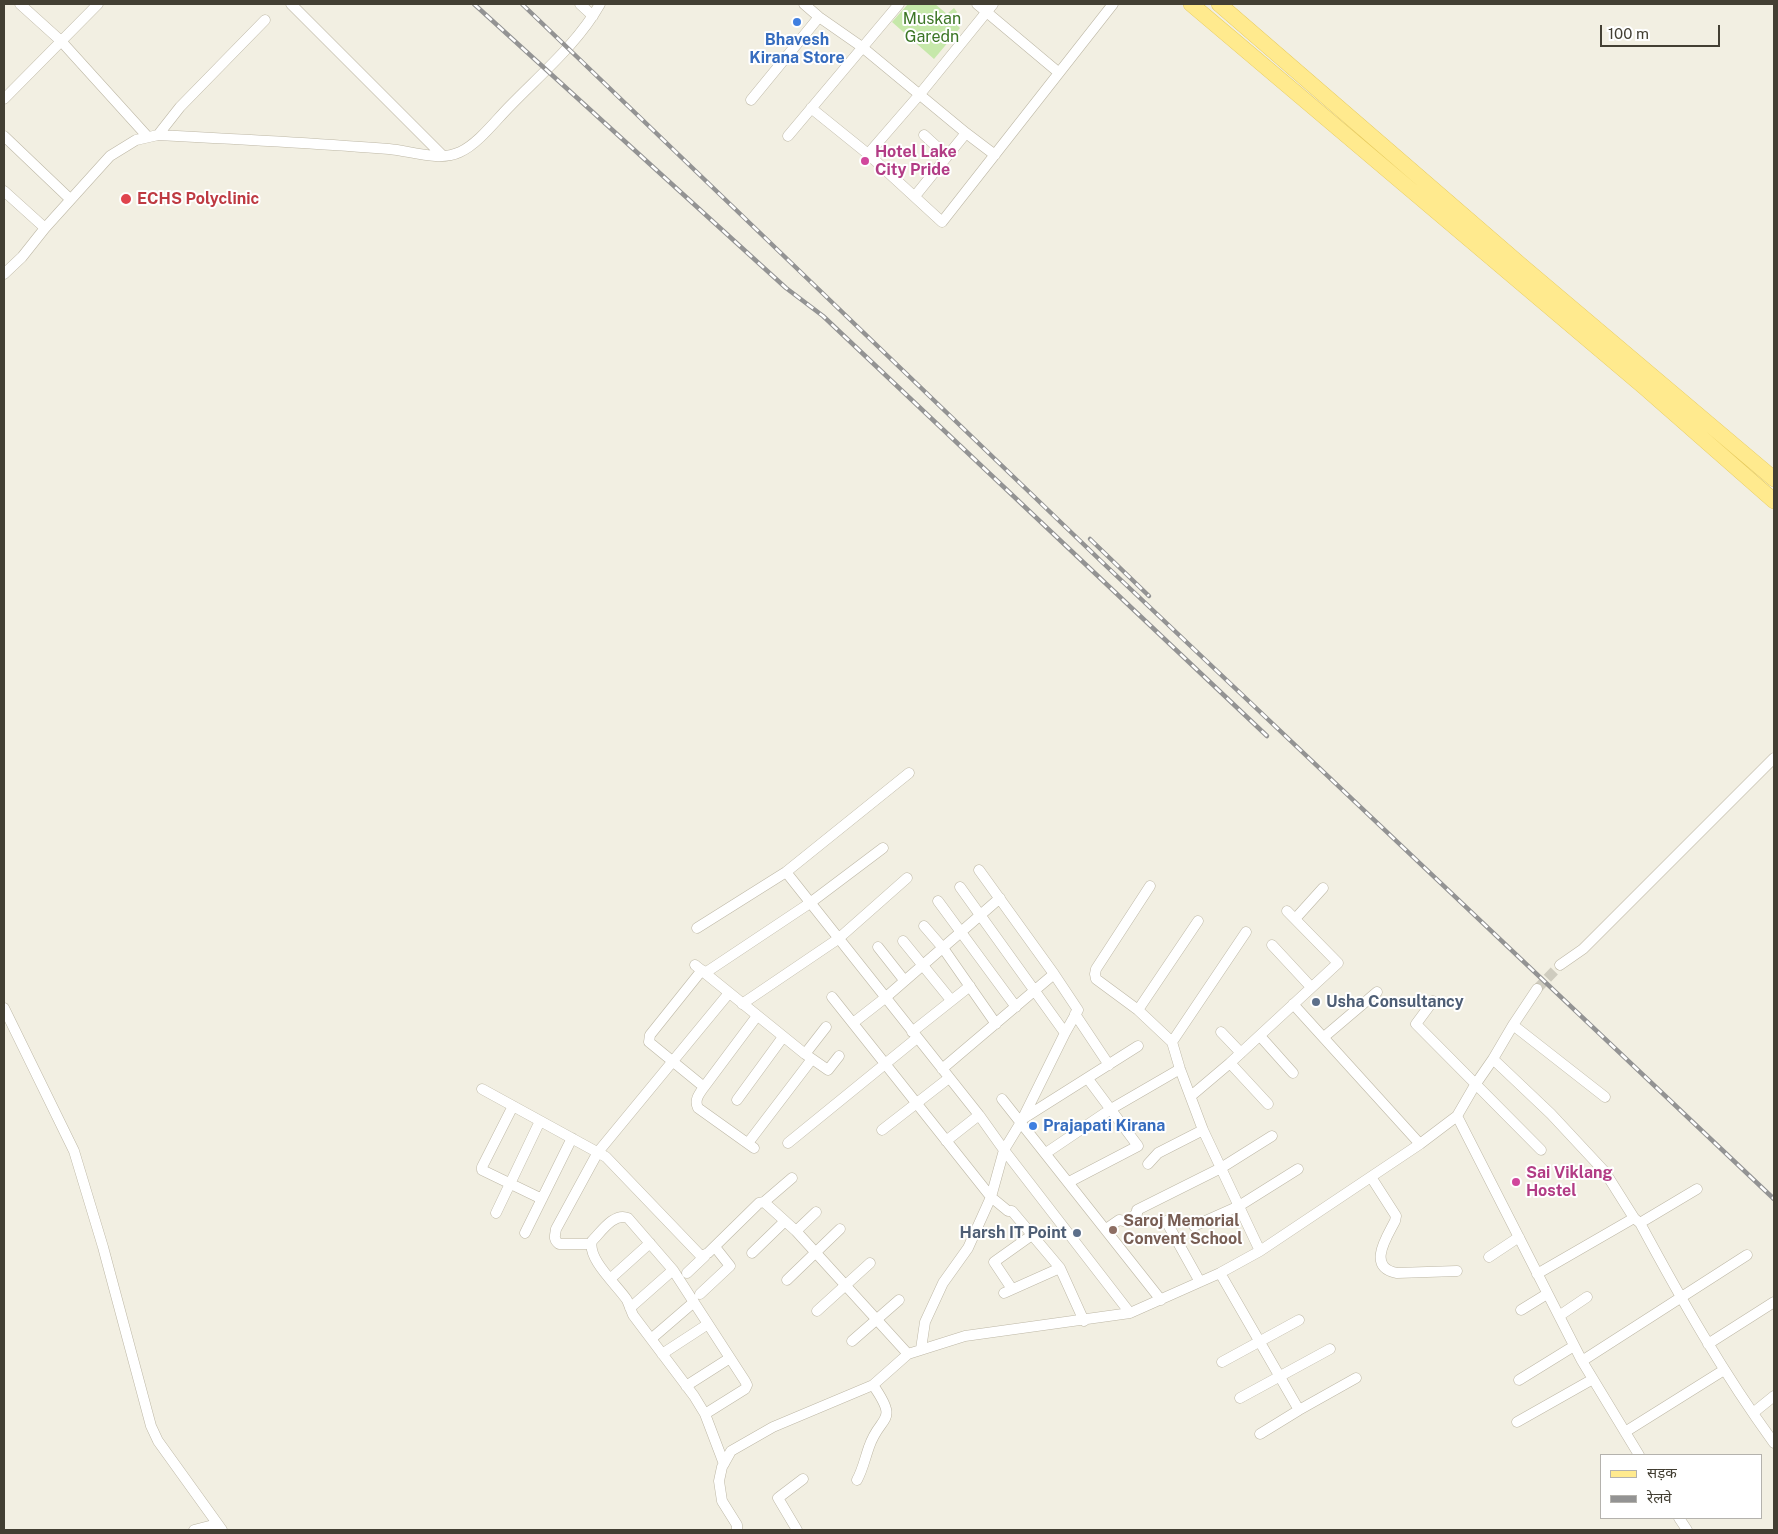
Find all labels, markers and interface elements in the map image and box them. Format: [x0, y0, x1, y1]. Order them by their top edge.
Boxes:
park label: Muskan Garedn [903, 9, 961, 47]
scale bar [1603, 15, 1723, 47]
marker: Bhavesh Kirana Store [791, 16, 803, 28]
text: 100 m [1608, 25, 1649, 42]
place label: Bhavesh Kirana Store [749, 30, 845, 68]
place label: Hotel Lake City Pride [875, 142, 957, 180]
marker: Hotel Lake City Pride [859, 155, 871, 167]
place label: ECHS Polyclinic [137, 189, 259, 209]
marker: ECHS Polyclinic [119, 192, 133, 206]
place label: Usha Consultancy [1326, 992, 1464, 1012]
marker: Usha Consultancy [1310, 996, 1322, 1008]
place label: Prajapati Kirana [1043, 1116, 1165, 1136]
marker: Prajapati Kirana [1027, 1120, 1039, 1132]
place label: Sai Viklang Hostel [1526, 1163, 1613, 1201]
marker: Sai Viklang Hostel [1510, 1176, 1522, 1188]
place label: Saroj Memorial Convent School [1123, 1211, 1243, 1249]
place label: Harsh IT Point [960, 1223, 1067, 1243]
marker: Saroj Memorial Convent School [1107, 1224, 1119, 1236]
marker: Harsh IT Point [1071, 1227, 1083, 1239]
legend [1600, 1454, 1763, 1519]
text: सड़क [1647, 1464, 1677, 1481]
text: रेलवे [1647, 1489, 1672, 1506]

